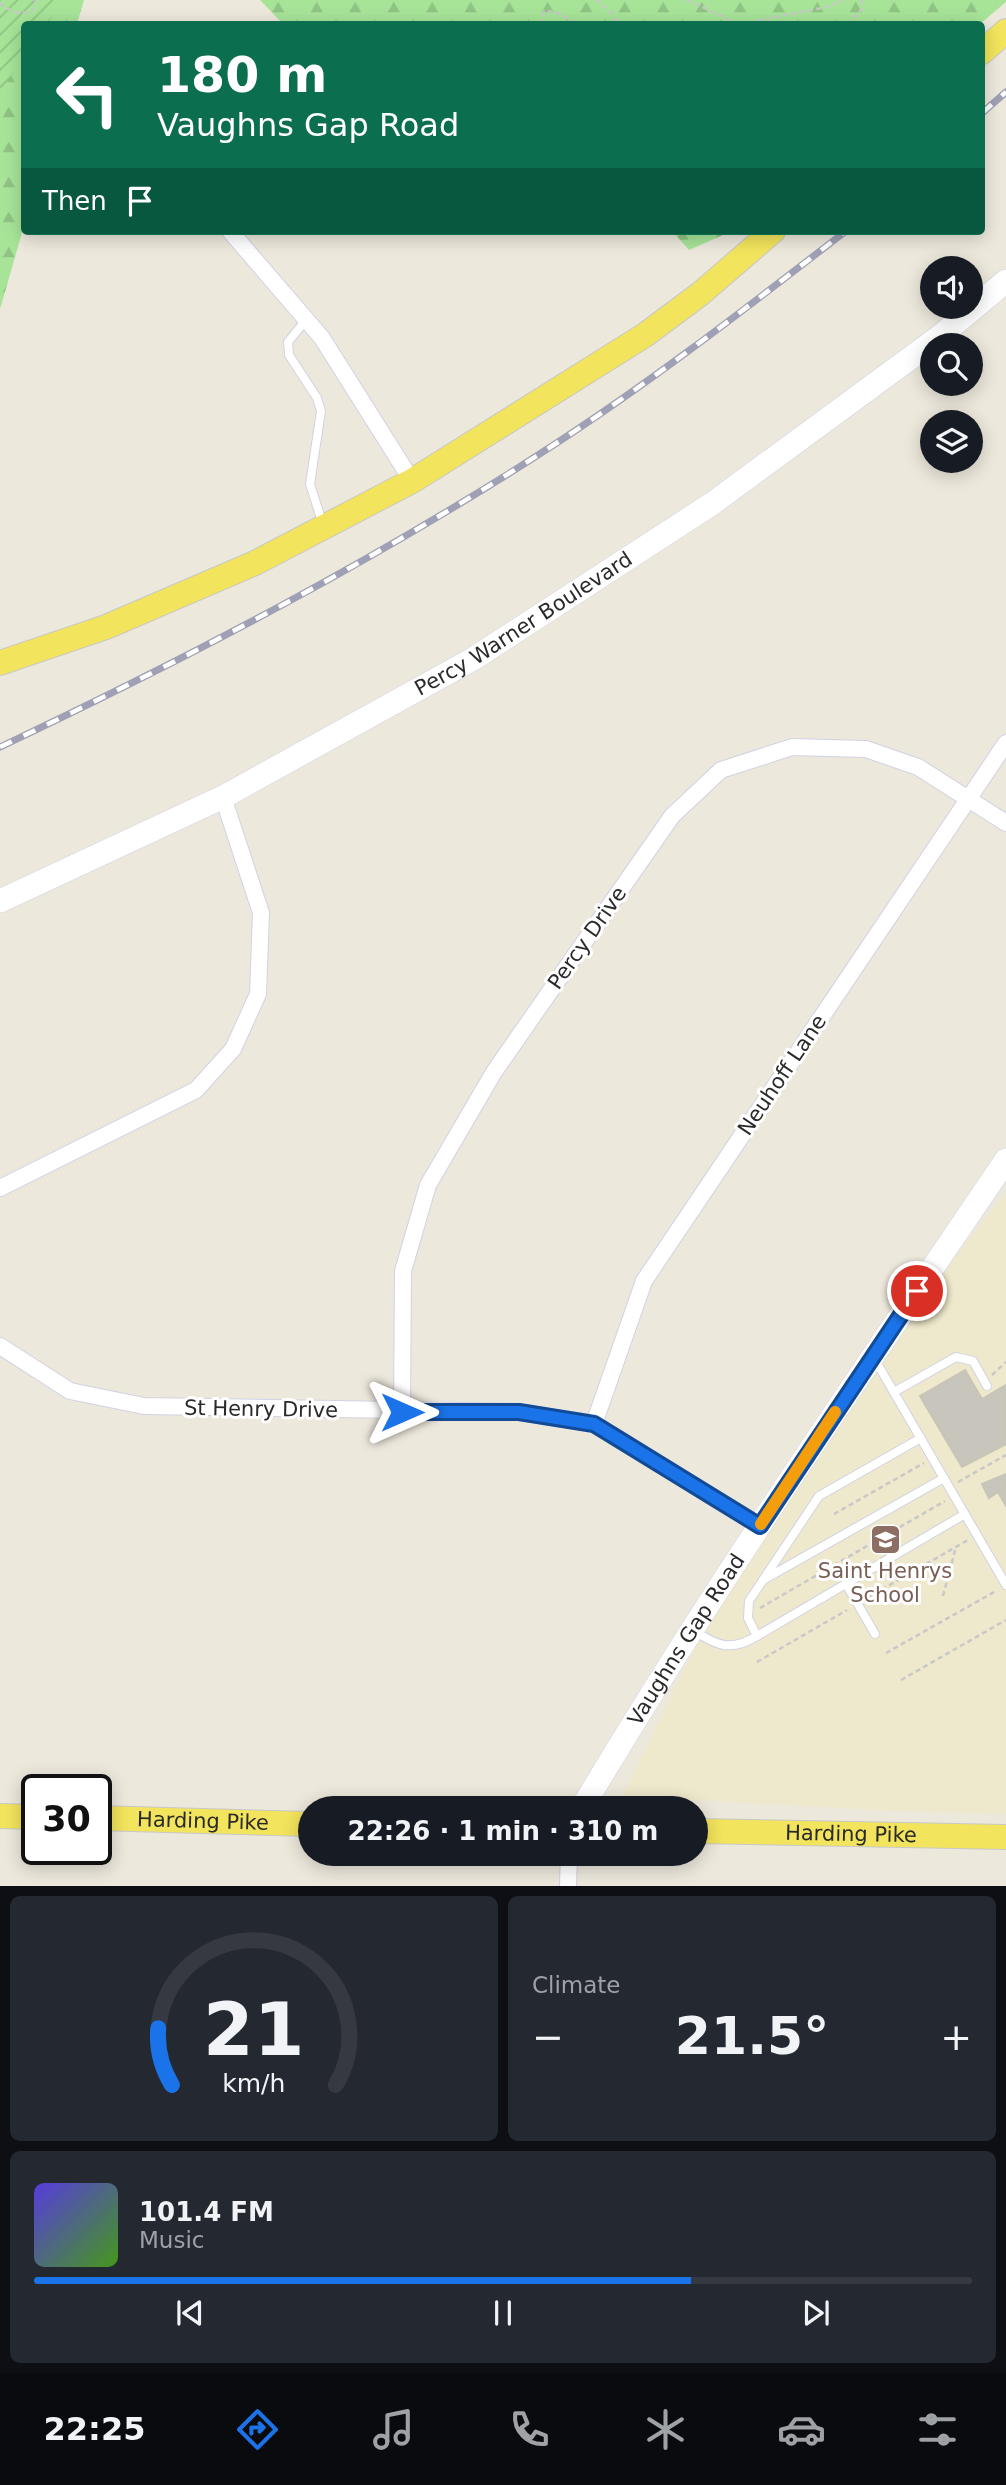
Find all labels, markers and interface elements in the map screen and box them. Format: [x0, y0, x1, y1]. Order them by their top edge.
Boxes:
text: 180 m [157, 47, 327, 104]
icon: left [42, 49, 133, 140]
text: Vaughns Gap Road [157, 106, 459, 144]
icon: arrive [121, 182, 159, 220]
text: Then [42, 186, 107, 216]
map controls [920, 256, 983, 473]
button: sound [920, 256, 983, 319]
button: search [920, 333, 983, 396]
button: layers [920, 410, 983, 473]
street label: Percy Warner Boulevard [411, 547, 637, 701]
street label: Percy Drive [543, 882, 631, 994]
street label: Neuhoff Lane [733, 1010, 831, 1140]
pin [887, 1261, 947, 1321]
icon: arrive [898, 1272, 936, 1310]
position arrow [365, 1375, 439, 1449]
street label: St Henry Drive [184, 1396, 338, 1422]
school or university icon: Saint Henrys School [868, 1522, 902, 1556]
street label: Vaughns Gap Road [623, 1550, 750, 1730]
place label: Saint Henrys School [818, 1559, 952, 1607]
speed limit sign: 30 [21, 1774, 112, 1865]
street label: Harding Pike [137, 1807, 269, 1835]
text: 22:26 · 1 min · 310 m [348, 1816, 658, 1846]
street label: Harding Pike [785, 1821, 917, 1847]
text: Climate [532, 1972, 621, 1998]
text: 21 [203, 1987, 305, 2072]
text: 21.5° [675, 2006, 829, 2066]
text: − [532, 2015, 564, 2059]
text: + [940, 2015, 972, 2059]
text: km/h [222, 2068, 286, 2097]
text: 101.4 FM [139, 2197, 274, 2227]
text: Music [139, 2227, 204, 2253]
icon: previous [171, 2294, 209, 2332]
icon: pause [484, 2294, 522, 2332]
icon: next [797, 2294, 835, 2332]
icon: directions [233, 2405, 282, 2454]
icon: music [369, 2405, 418, 2454]
icon: phone [505, 2405, 554, 2454]
icon: climate [641, 2405, 690, 2454]
icon: car [777, 2405, 826, 2454]
icon: filters [913, 2405, 962, 2454]
text: 22:25 [44, 2410, 145, 2448]

